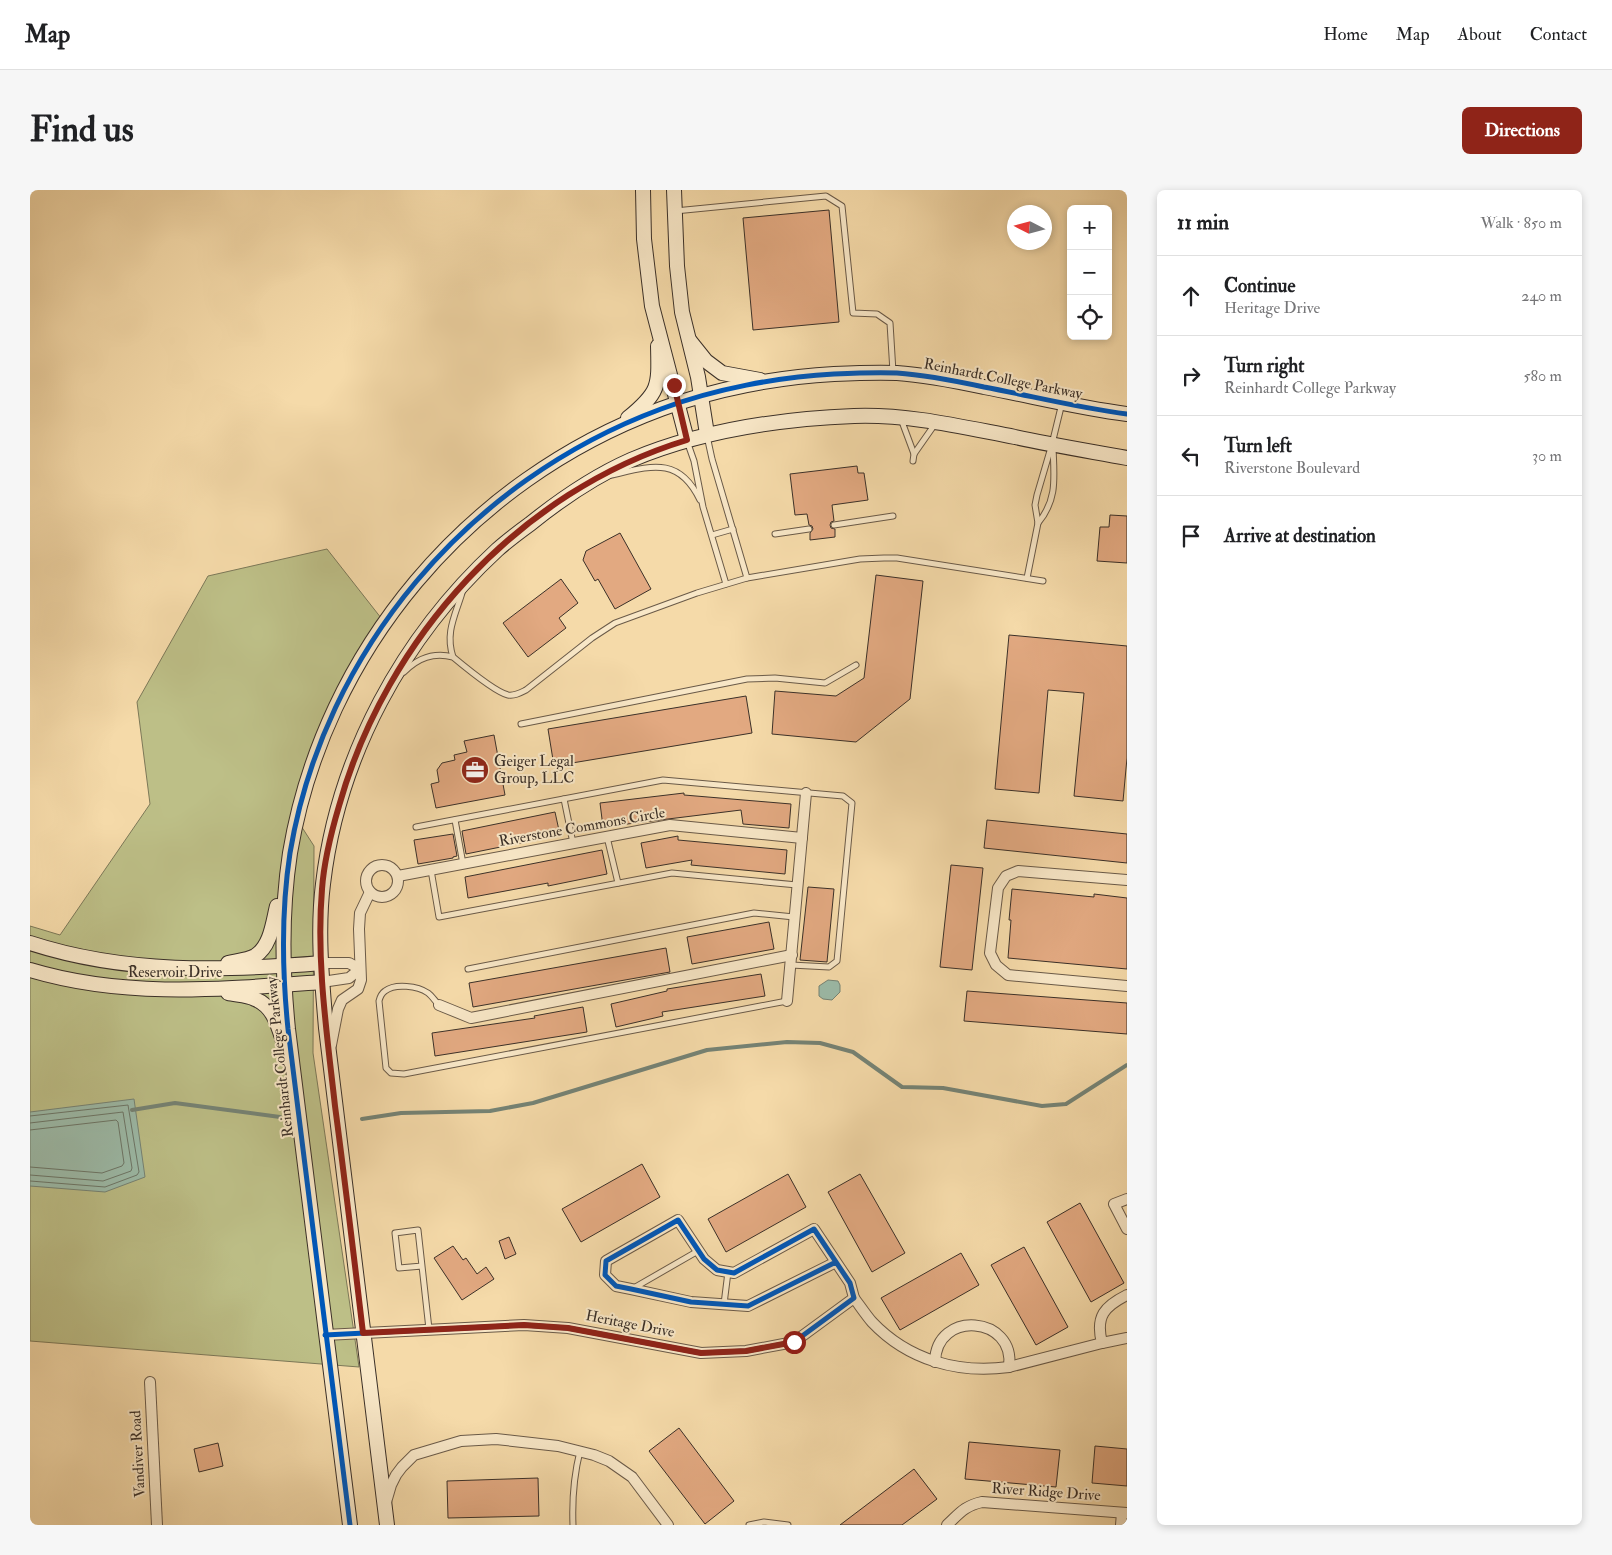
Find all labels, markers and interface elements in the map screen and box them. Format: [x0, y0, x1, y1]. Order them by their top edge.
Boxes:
text: Map [25, 19, 70, 50]
text: Home [1323, 23, 1368, 46]
text: Map [1396, 23, 1430, 46]
text: About [1458, 23, 1502, 46]
text: Contact [1530, 23, 1587, 46]
button: Directions [1462, 107, 1582, 154]
text: Find us [30, 108, 134, 152]
north arrow [1007, 205, 1052, 250]
map controls [1067, 205, 1112, 340]
button: + [1067, 205, 1112, 250]
text: 11 min [1177, 209, 1229, 236]
text: Walk · 850 m [1481, 213, 1562, 233]
button: − [1067, 250, 1112, 295]
text: Continue [1224, 274, 1295, 298]
icon: ahead [1177, 282, 1205, 310]
text: 240 m [1521, 286, 1562, 306]
button: locate [1067, 295, 1112, 340]
text: Heritage Drive [1224, 298, 1320, 318]
street label: Reinhardt College Parkway [922, 354, 1084, 404]
text: Turn right [1224, 354, 1304, 378]
icon: right [1177, 362, 1205, 390]
text: 580 m [1523, 366, 1562, 386]
route end [663, 374, 686, 397]
text: Reinhardt College Parkway [1224, 378, 1396, 398]
text: Turn left [1224, 434, 1292, 458]
icon: left [1177, 442, 1205, 470]
text: 30 m [1532, 446, 1562, 466]
text: Riverstone Boulevard [1224, 458, 1360, 478]
icon: arrive [1177, 522, 1205, 550]
text: Arrive at destination [1224, 524, 1376, 548]
place label: Geiger Legal Group, LLC [494, 752, 574, 789]
office icon: Geiger Legal Group, LLC [460, 755, 490, 785]
street label: Riverstone Commons Circle [497, 803, 667, 851]
street label: Reservoir Drive [128, 963, 222, 982]
street label: Reinhardt College Parkway [262, 975, 298, 1138]
street label: Heritage Drive [584, 1306, 676, 1342]
route start [783, 1331, 806, 1354]
street label: Vandiver Road [126, 1409, 150, 1498]
street label: River Ridge Drive [991, 1479, 1101, 1505]

